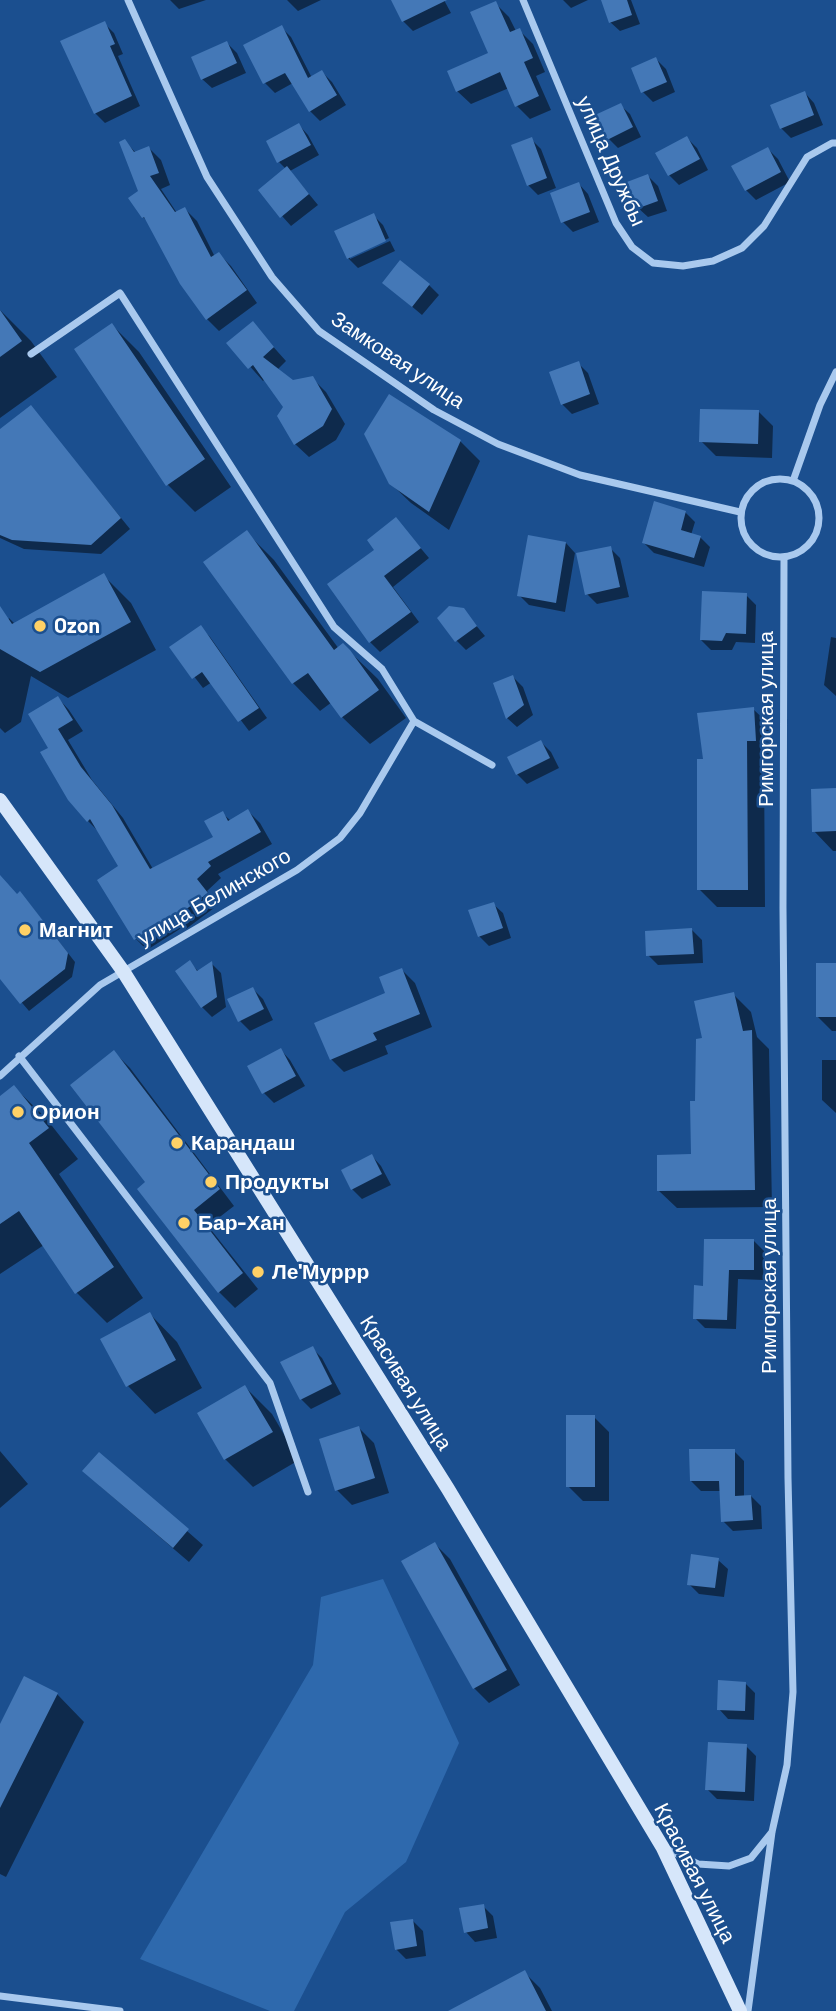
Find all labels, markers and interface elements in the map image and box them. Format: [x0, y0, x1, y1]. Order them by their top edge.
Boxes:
street label: улица Дружбы [571, 92, 651, 230]
street label: Замковая улица [326, 306, 470, 414]
place label: Ozon [54, 613, 100, 639]
marker: Ozon [32, 618, 48, 634]
street label: Римгорская улица [753, 631, 779, 807]
street label: улица Белинского [133, 843, 295, 951]
place label: Магнит [39, 917, 113, 943]
marker: Магнит [17, 922, 33, 938]
place label: Орион [32, 1099, 100, 1125]
marker: Орион [10, 1104, 26, 1120]
place label: Карандаш [191, 1130, 295, 1156]
marker: Карандаш [169, 1135, 185, 1151]
place label: Продукты [225, 1169, 329, 1195]
marker: Продукты [203, 1174, 219, 1190]
street label: Римгорская улица [756, 1198, 782, 1374]
place label: Бар-Хан [198, 1210, 285, 1236]
marker: Бар-Хан [176, 1215, 192, 1231]
place label: Ле'Муррр [272, 1259, 369, 1285]
marker: Ле'Муррр [250, 1264, 266, 1280]
street label: Красивая улица [355, 1311, 457, 1455]
street label: Красивая улица [649, 1799, 741, 1947]

